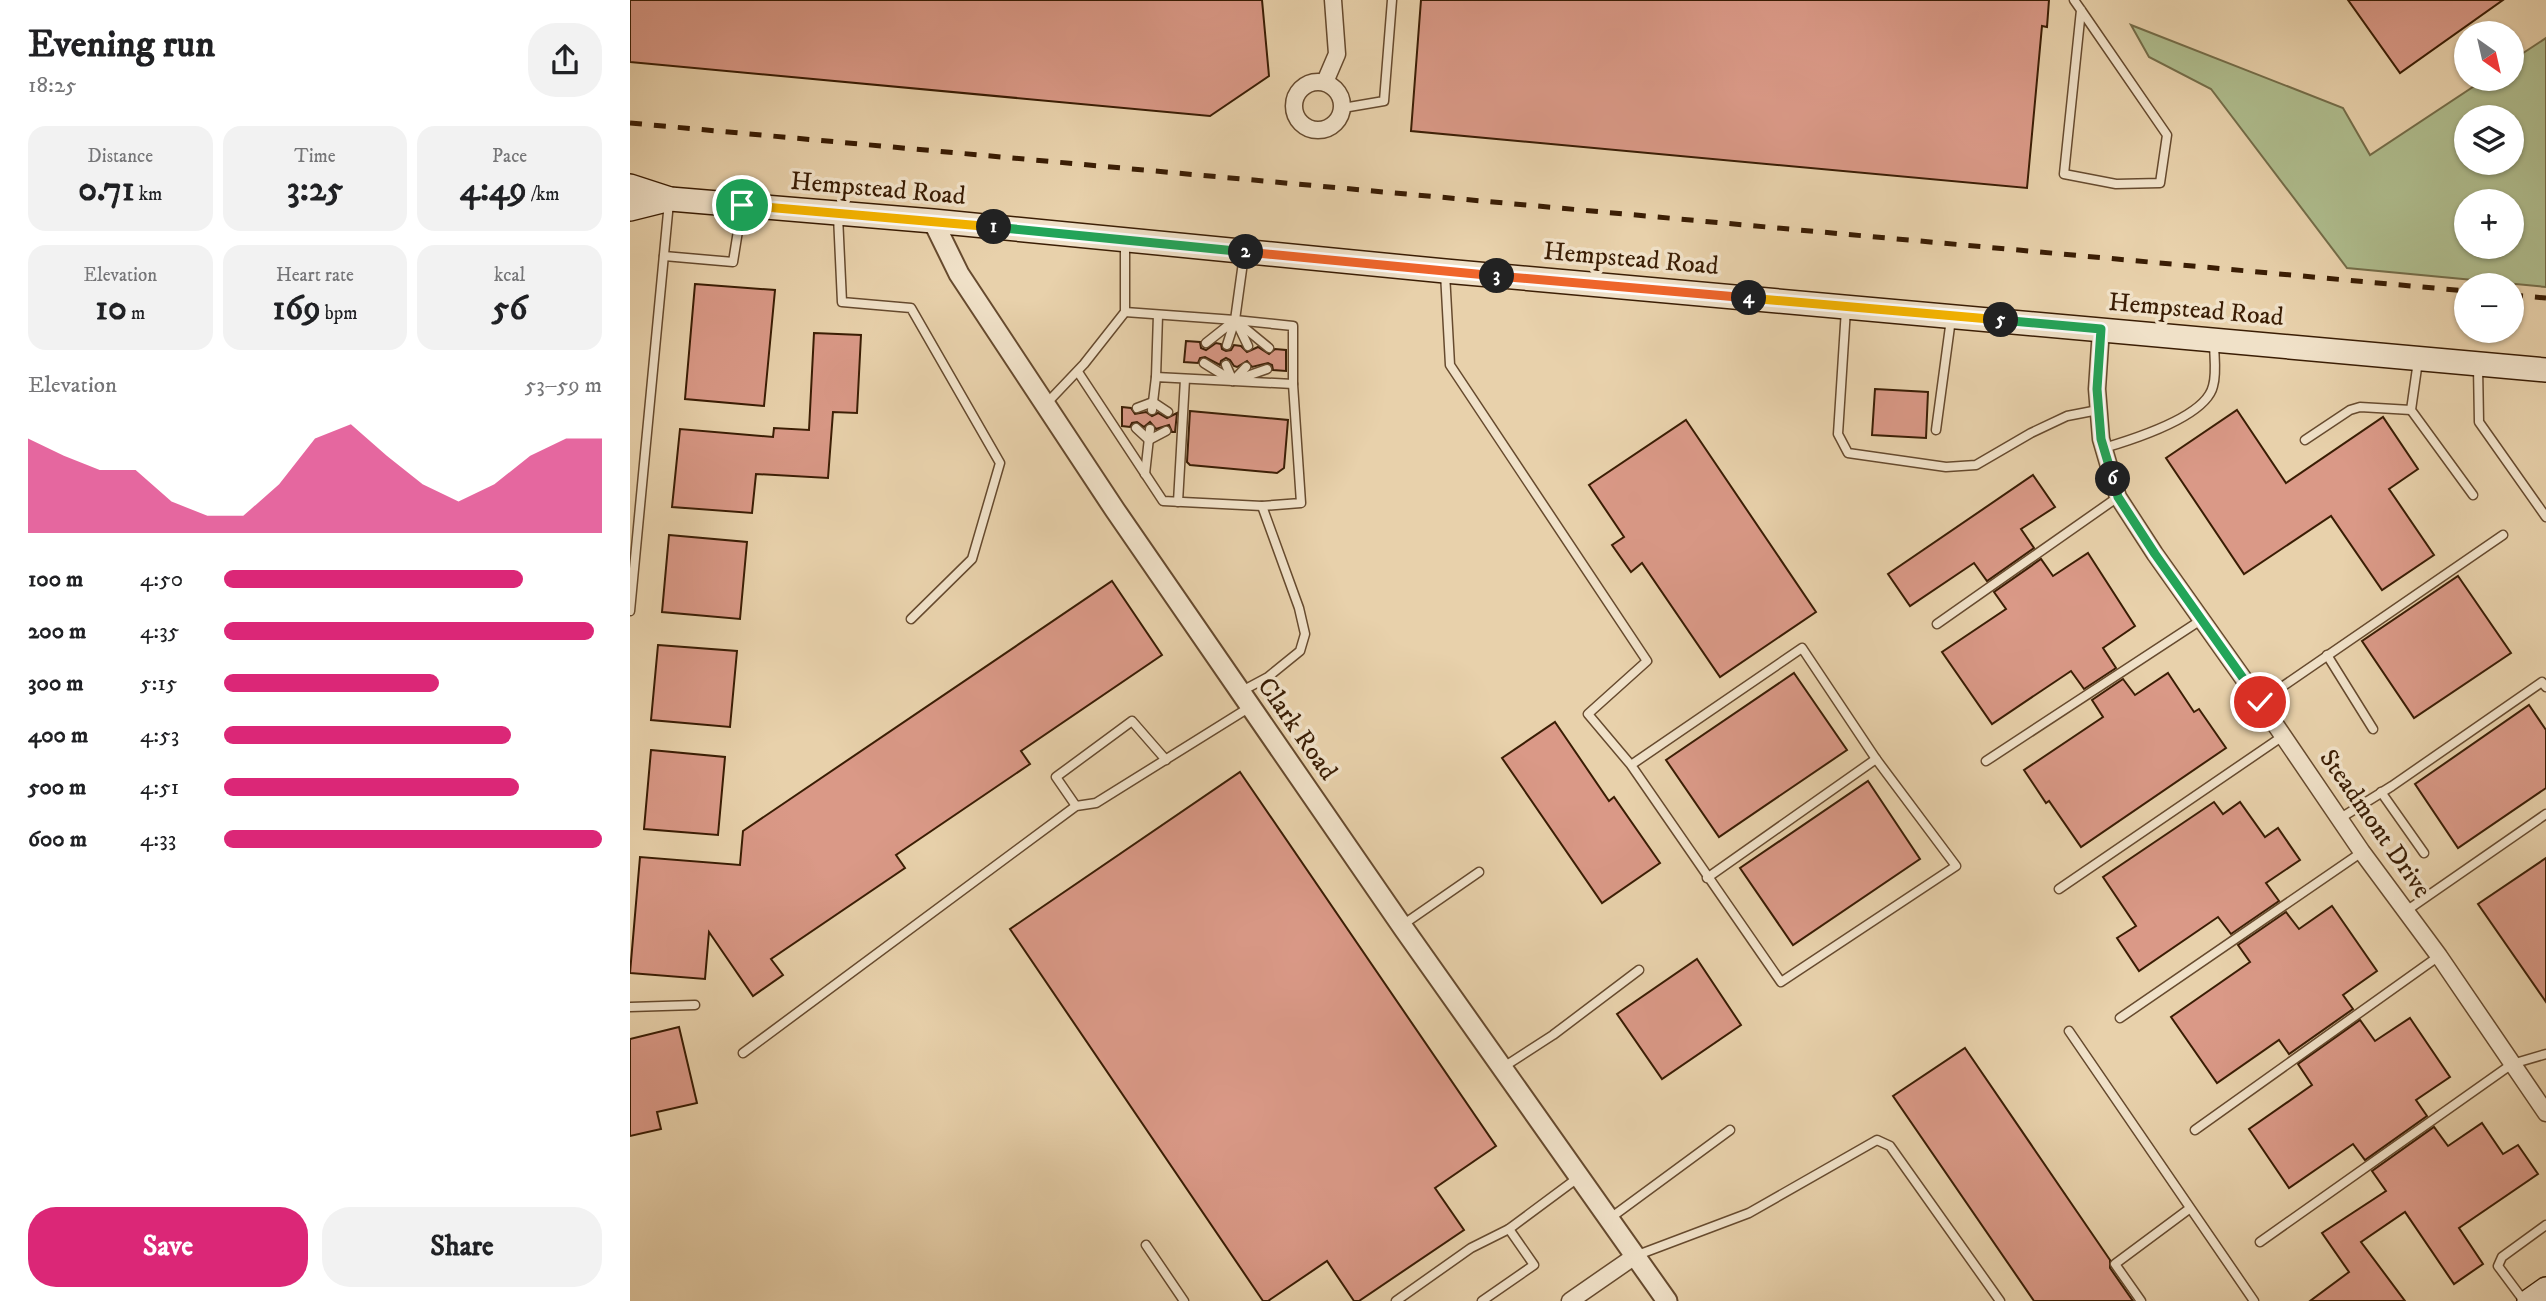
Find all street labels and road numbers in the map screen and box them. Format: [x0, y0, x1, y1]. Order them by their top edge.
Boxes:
street label: Hempstead Road [789, 165, 967, 213]
street label: Hempstead Road [1542, 235, 1720, 283]
street label: Hempstead Road [2107, 286, 2285, 334]
street label: Clark Road [1250, 671, 1344, 787]
street label: Steadmont Drive [2312, 743, 2438, 905]

